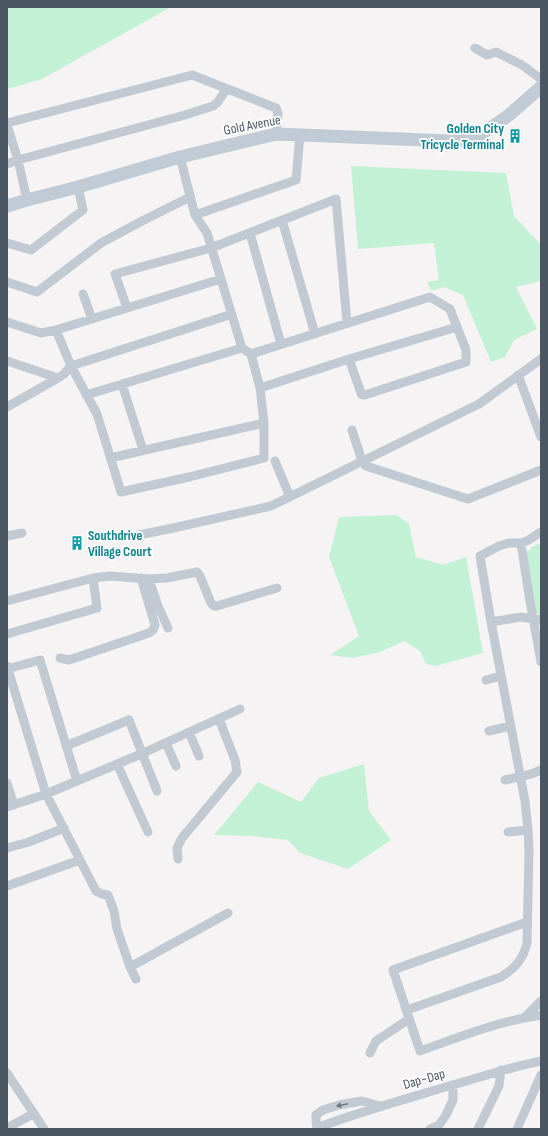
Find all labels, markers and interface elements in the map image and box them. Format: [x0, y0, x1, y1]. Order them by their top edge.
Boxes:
street label: Gold Avenue [222, 111, 282, 139]
place label: Golden City Tricycle Terminal [421, 120, 504, 153]
building icon: Golden City Tricycle Terminal [507, 128, 523, 144]
place label: Southdrive Village Court [88, 527, 152, 560]
building icon: Southdrive Village Court [69, 535, 85, 551]
street label: Dap~Dap [401, 1065, 447, 1093]
one-way arrow [336, 1103, 348, 1109]

